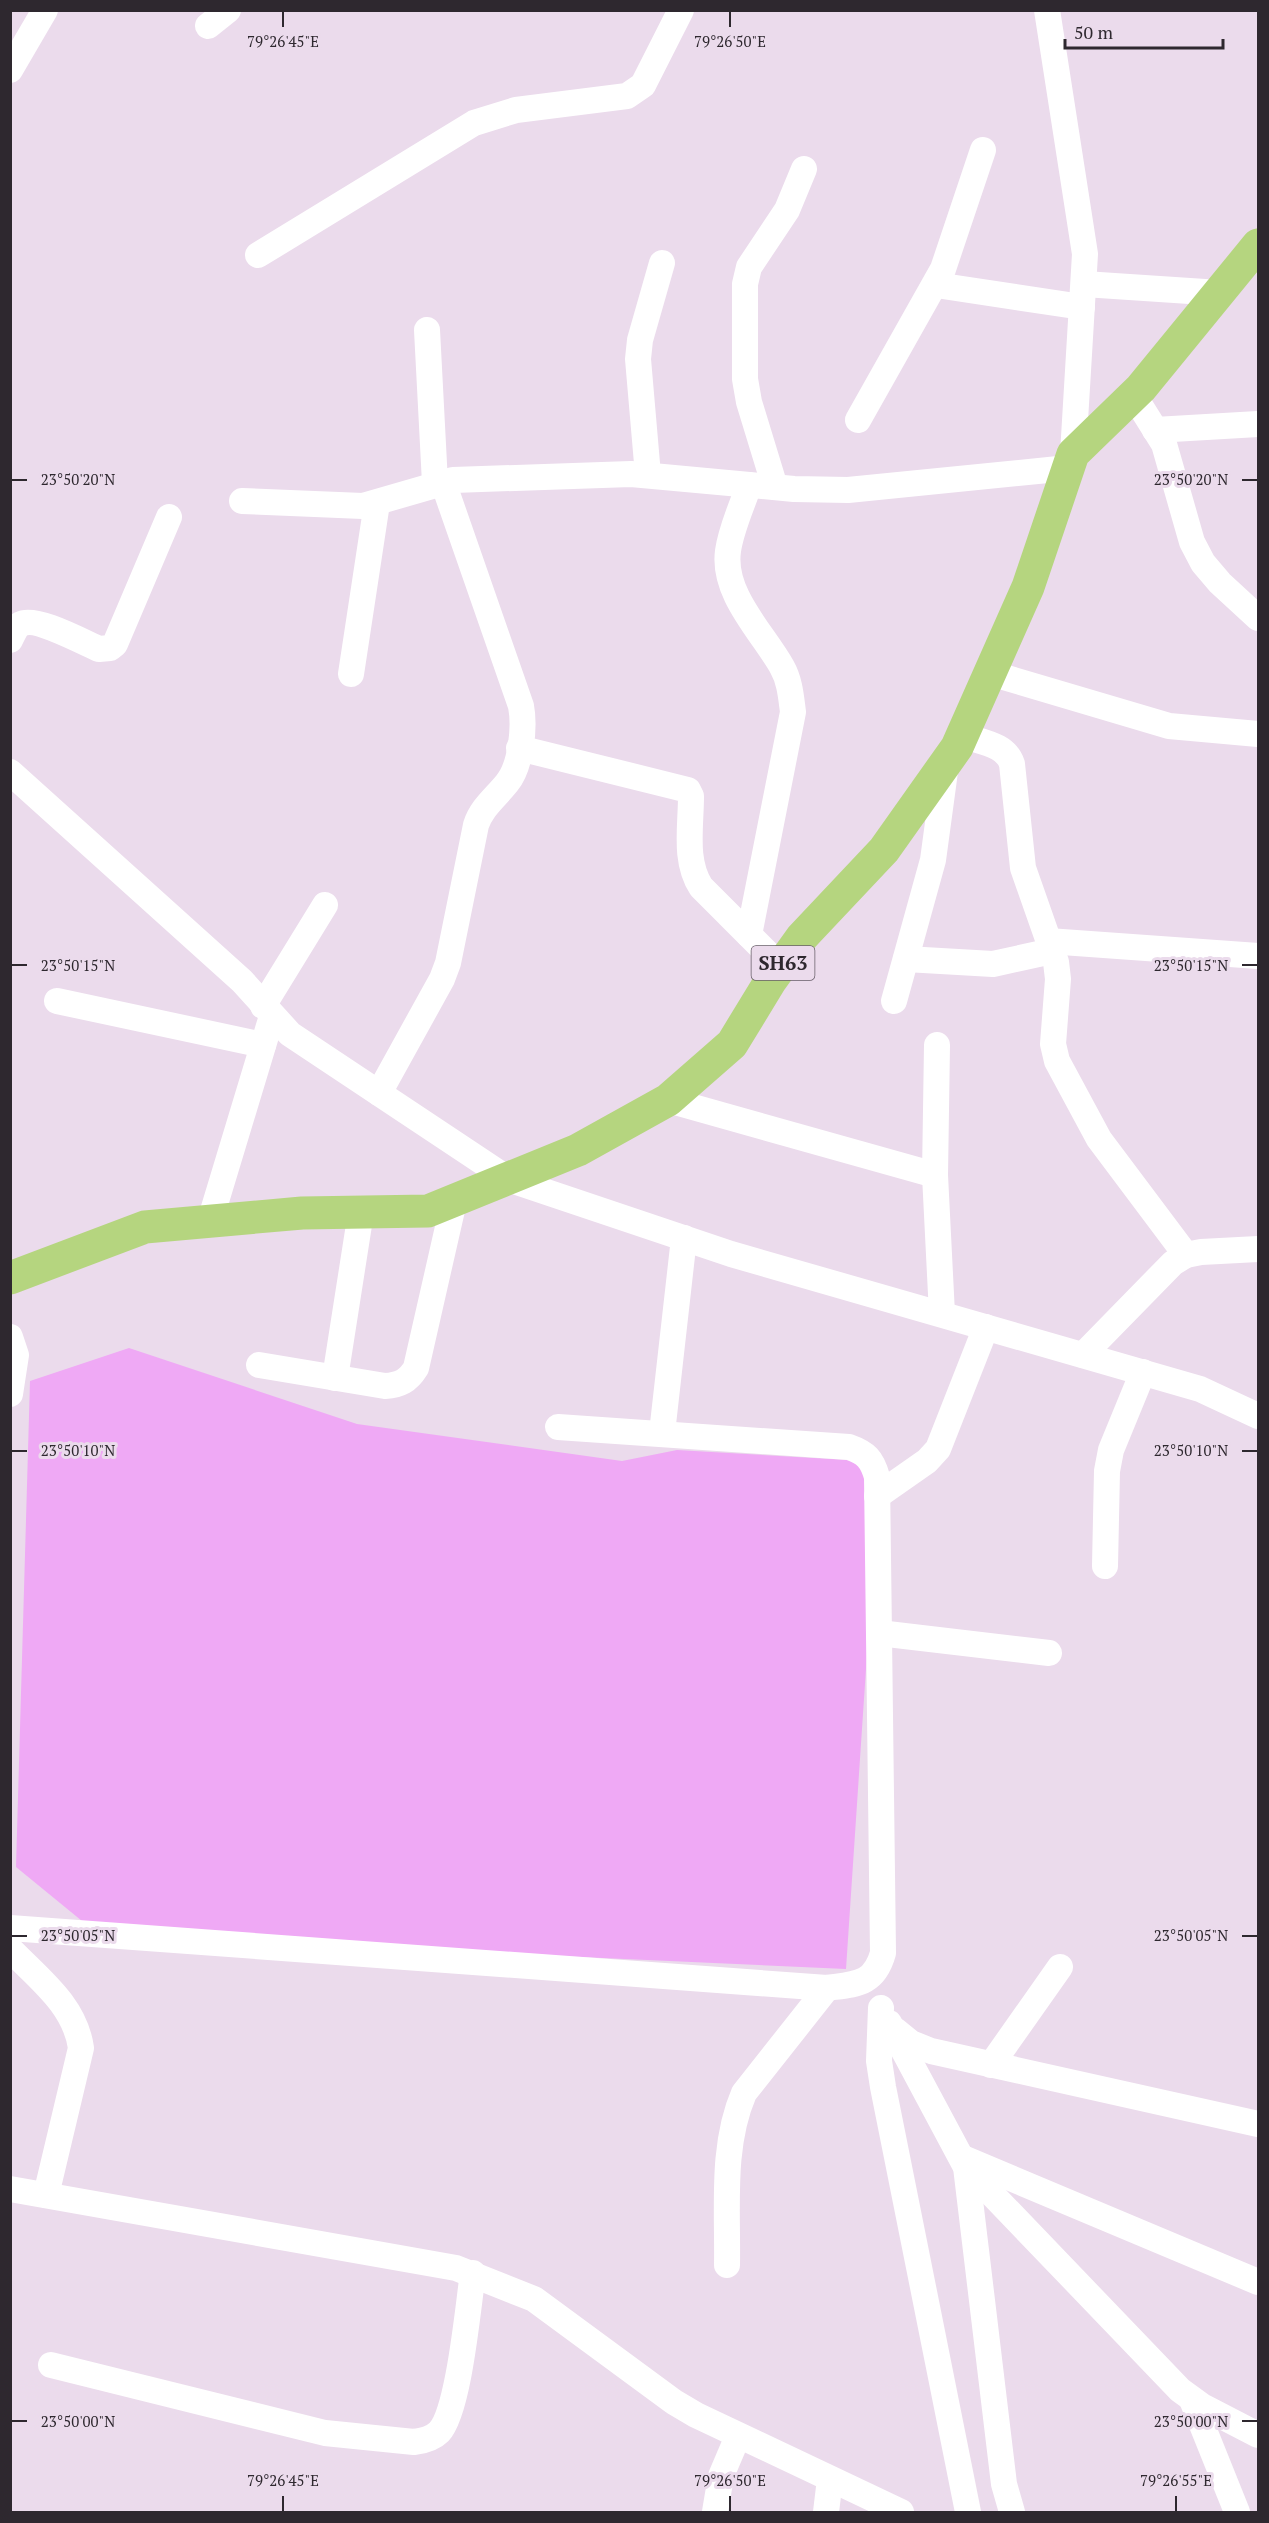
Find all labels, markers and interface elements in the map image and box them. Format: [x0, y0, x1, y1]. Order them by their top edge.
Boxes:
scale bar [1065, 12, 1222, 50]
text: 50 m [1074, 20, 1114, 44]
text: 79°26'45"E [247, 31, 319, 51]
text: 79°26'50"E [694, 31, 766, 51]
text: 23°50'20"N [41, 469, 115, 489]
text: 23°50'20"N [1154, 469, 1228, 489]
road number: SH63 [752, 946, 814, 980]
text: 23°50'15"N [41, 955, 115, 975]
text: 23°50'15"N [1154, 955, 1228, 975]
text: 23°50'10"N [41, 1440, 115, 1460]
text: 23°50'10"N [1154, 1440, 1228, 1460]
text: 23°50'05"N [41, 1925, 115, 1945]
text: 23°50'05"N [1154, 1925, 1228, 1945]
text: 23°50'00"N [41, 2411, 115, 2431]
text: 23°50'00"N [1154, 2411, 1228, 2431]
text: 79°26'45"E [247, 2470, 319, 2490]
text: 79°26'50"E [694, 2470, 766, 2490]
text: 79°26'55"E [1140, 2470, 1212, 2490]

